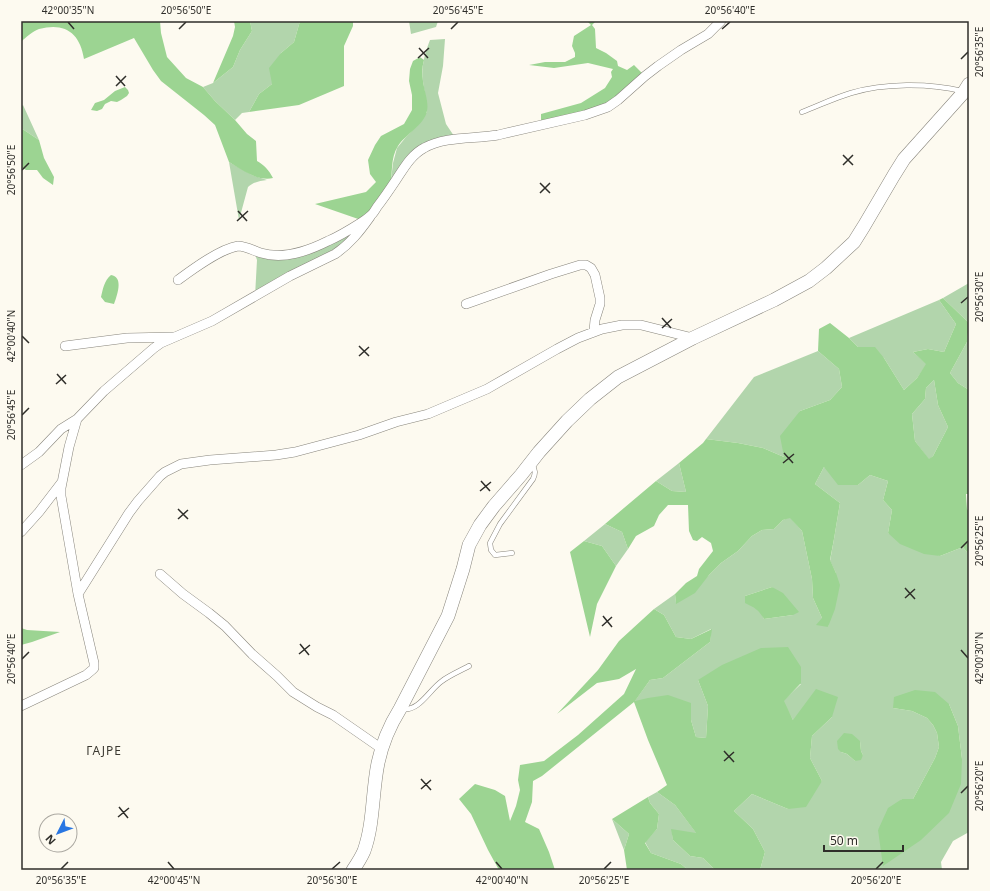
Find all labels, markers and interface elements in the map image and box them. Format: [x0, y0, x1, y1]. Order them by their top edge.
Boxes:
text: 42°00'35"N [42, 3, 94, 17]
text: 20°56'50"E [161, 3, 211, 17]
text: 20°56'45"E [433, 3, 483, 17]
text: 20°56'40"E [705, 3, 755, 17]
text: 20°56'35"E [972, 27, 986, 77]
text: 20°56'50"E [4, 145, 18, 195]
text: 20°56'30"E [972, 272, 986, 322]
text: 42°00'40"N [4, 310, 18, 362]
text: 20°56'45"E [4, 390, 18, 440]
text: 20°56'25"E [972, 516, 986, 566]
text: 42°00'30"N [972, 632, 986, 684]
text: 20°56'40"E [4, 634, 18, 684]
district label: ГАЈРЕ [86, 742, 122, 759]
text: 20°56'20"E [972, 761, 986, 811]
north arrow [38, 813, 78, 853]
scale bar [824, 827, 903, 853]
text: N [42, 832, 59, 848]
text: 50 m [830, 832, 858, 849]
text: 20°56'35"E [36, 873, 86, 887]
text: 42°00'45"N [148, 873, 200, 887]
text: 20°56'30"E [307, 873, 357, 887]
text: 42°00'40"N [476, 873, 528, 887]
text: 20°56'25"E [579, 873, 629, 887]
text: 20°56'20"E [851, 873, 901, 887]

